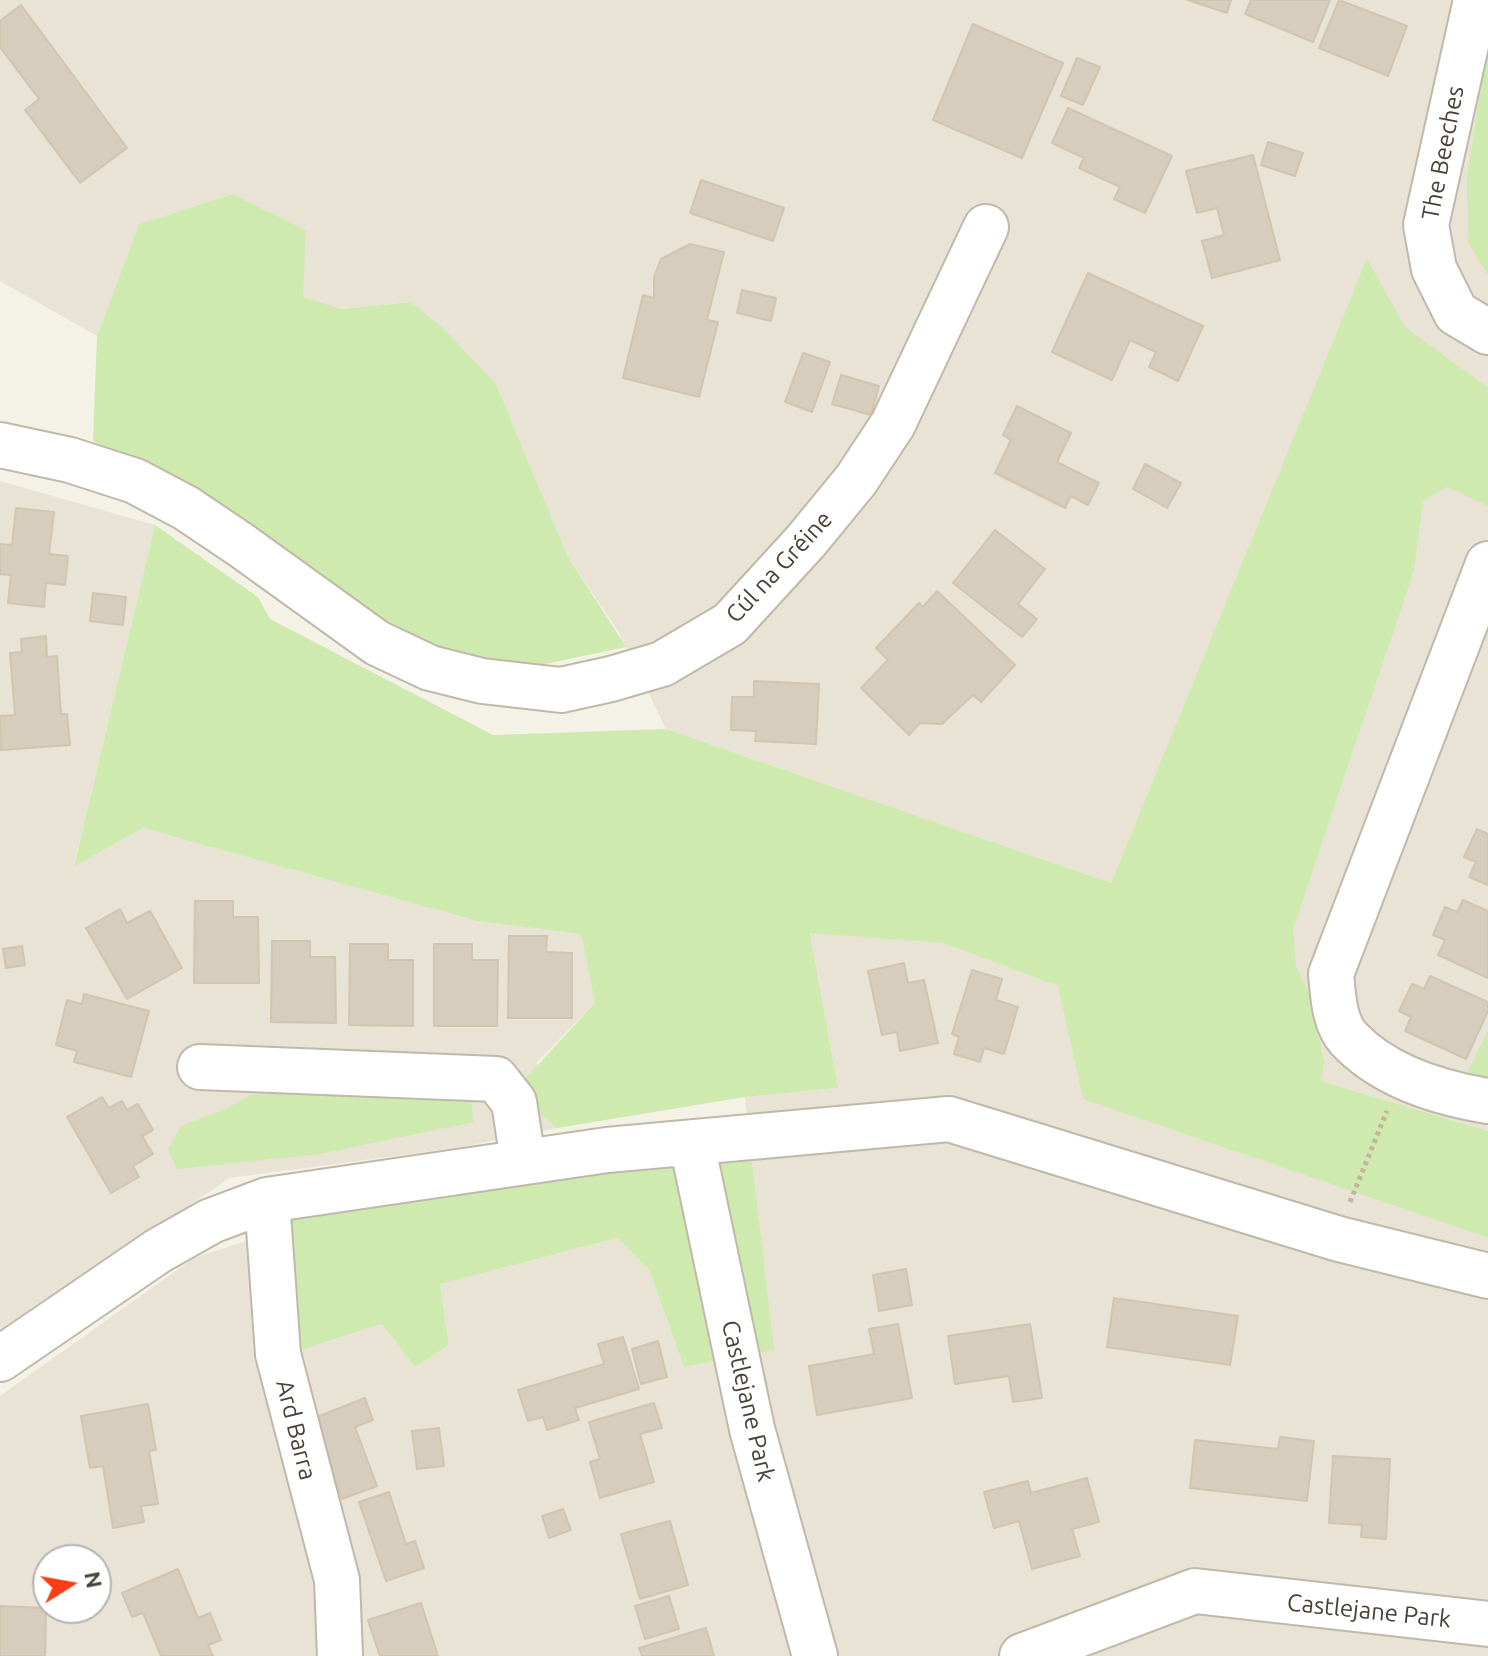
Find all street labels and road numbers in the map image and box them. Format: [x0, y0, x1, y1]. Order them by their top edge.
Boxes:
street label: The Beeches [1416, 83, 1470, 223]
street label: Cúl na Gréine [720, 505, 838, 629]
street label: Castlejane Park [715, 1317, 781, 1485]
street label: Ard Barra [270, 1377, 322, 1483]
street label: Castlejane Park [1286, 1588, 1452, 1634]

